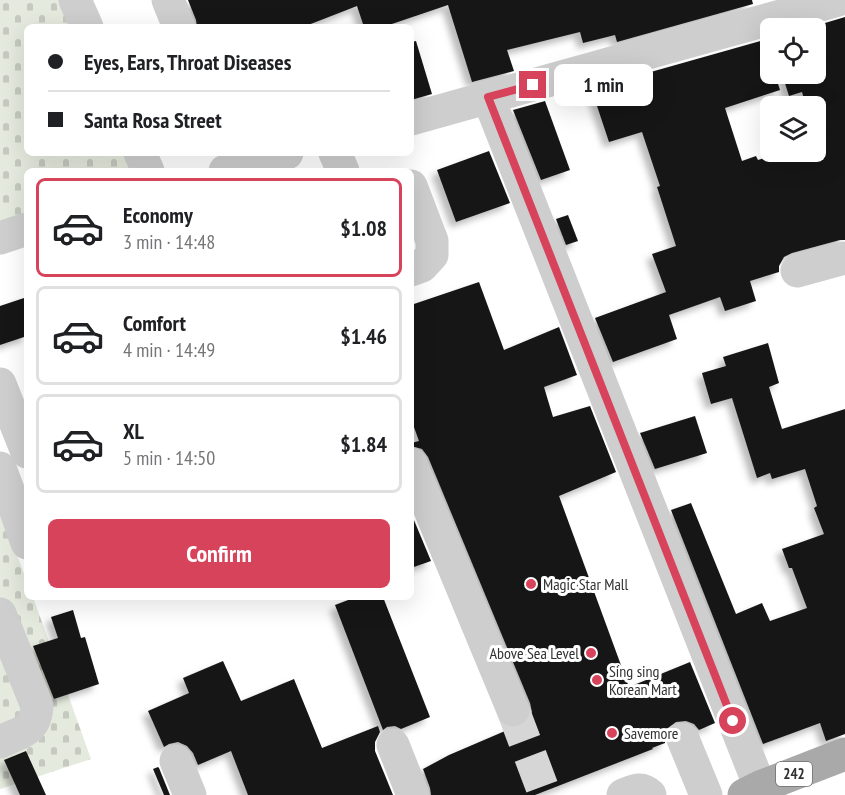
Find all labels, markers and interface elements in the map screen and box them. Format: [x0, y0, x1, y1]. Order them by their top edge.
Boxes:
map controls [760, 18, 826, 162]
button: locate [760, 18, 826, 84]
text: Eyes, Ears, Throat Diseases [84, 48, 291, 76]
callout: 1 min [554, 64, 653, 106]
route end [519, 71, 546, 98]
text: 1 min [583, 72, 624, 98]
button: layers [760, 96, 826, 162]
text: Santa Rosa Street [84, 106, 222, 134]
icon: car [51, 201, 105, 255]
text: Economy [123, 201, 193, 229]
text: $1.08 [340, 214, 387, 242]
text: 3 min · 14:48 [123, 229, 215, 255]
icon: car [51, 309, 105, 363]
text: Comfort [123, 309, 186, 337]
text: $1.46 [340, 322, 387, 350]
text: 4 min · 14:49 [123, 337, 215, 363]
icon: car [51, 417, 105, 471]
text: XL [123, 417, 144, 445]
text: $1.84 [340, 430, 387, 458]
text: 5 min · 14:50 [123, 445, 215, 471]
button: Confirm [48, 519, 390, 588]
place label: Magic Star Mall [543, 574, 629, 594]
marker: Magic Star Mall [524, 577, 538, 591]
place label: Above Sea Level [489, 643, 579, 663]
marker: Above Sea Level [584, 646, 598, 660]
place label: Sing sing Korean Mart [609, 661, 677, 699]
marker: Sing sing Korean Mart [590, 673, 604, 687]
route start [719, 707, 746, 734]
place label: Savemore [624, 723, 678, 743]
marker: Savemore [605, 726, 619, 740]
road number: 242 [776, 762, 812, 786]

